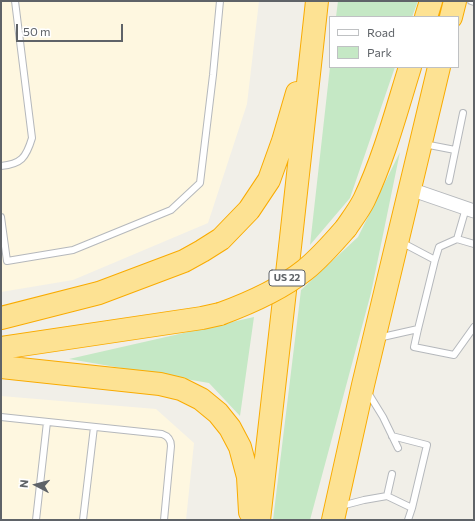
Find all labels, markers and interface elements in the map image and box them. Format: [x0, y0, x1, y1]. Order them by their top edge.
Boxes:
scale bar [18, 16, 125, 42]
legend [329, 16, 459, 68]
text: 50 m [23, 24, 51, 38]
text: Road [367, 25, 395, 39]
text: Park [367, 45, 392, 59]
road number: US 22 [269, 270, 305, 286]
north arrow [16, 465, 56, 505]
text: N [17, 479, 30, 488]

